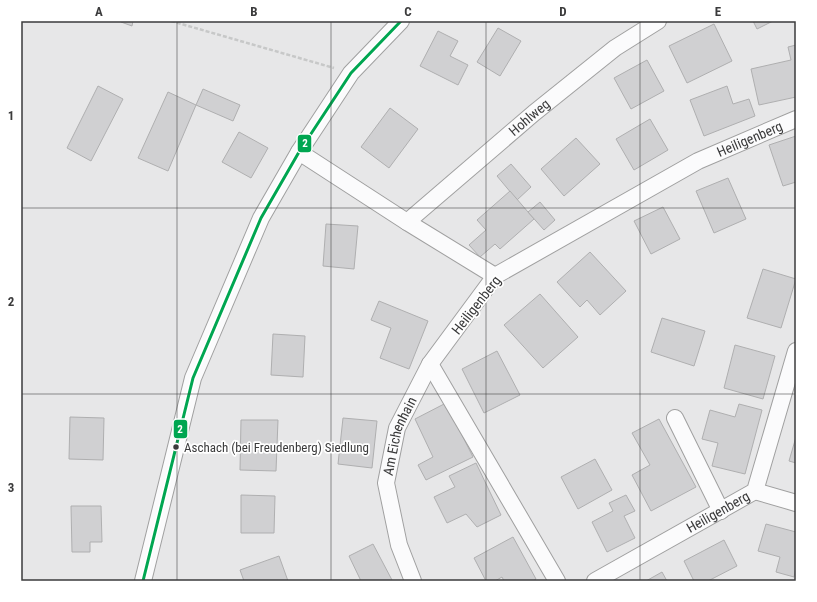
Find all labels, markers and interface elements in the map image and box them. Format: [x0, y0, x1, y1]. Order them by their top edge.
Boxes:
text: A [95, 4, 103, 19]
text: B [250, 4, 258, 19]
text: C [404, 4, 412, 19]
text: D [559, 4, 567, 19]
text: E [715, 4, 722, 19]
street label: Hohlweg [506, 96, 553, 139]
text: 1 [8, 108, 14, 123]
street label: Heiligenberg [714, 118, 785, 160]
line badge: 2 [297, 134, 312, 153]
text: 2 [302, 137, 308, 150]
street label: Heiligenberg [448, 273, 504, 337]
text: 2 [8, 294, 15, 309]
street label: Am Eichenhain [380, 394, 420, 477]
line badge: 2 [173, 419, 188, 439]
text: 2 [177, 423, 183, 436]
place label: Aschach (bei Freudenberg) Siedlung [184, 440, 369, 455]
marker: Aschach (bei Freudenberg) Siedlung [171, 442, 181, 452]
text: 3 [8, 480, 14, 495]
street label: Heiligenberg [684, 488, 752, 536]

